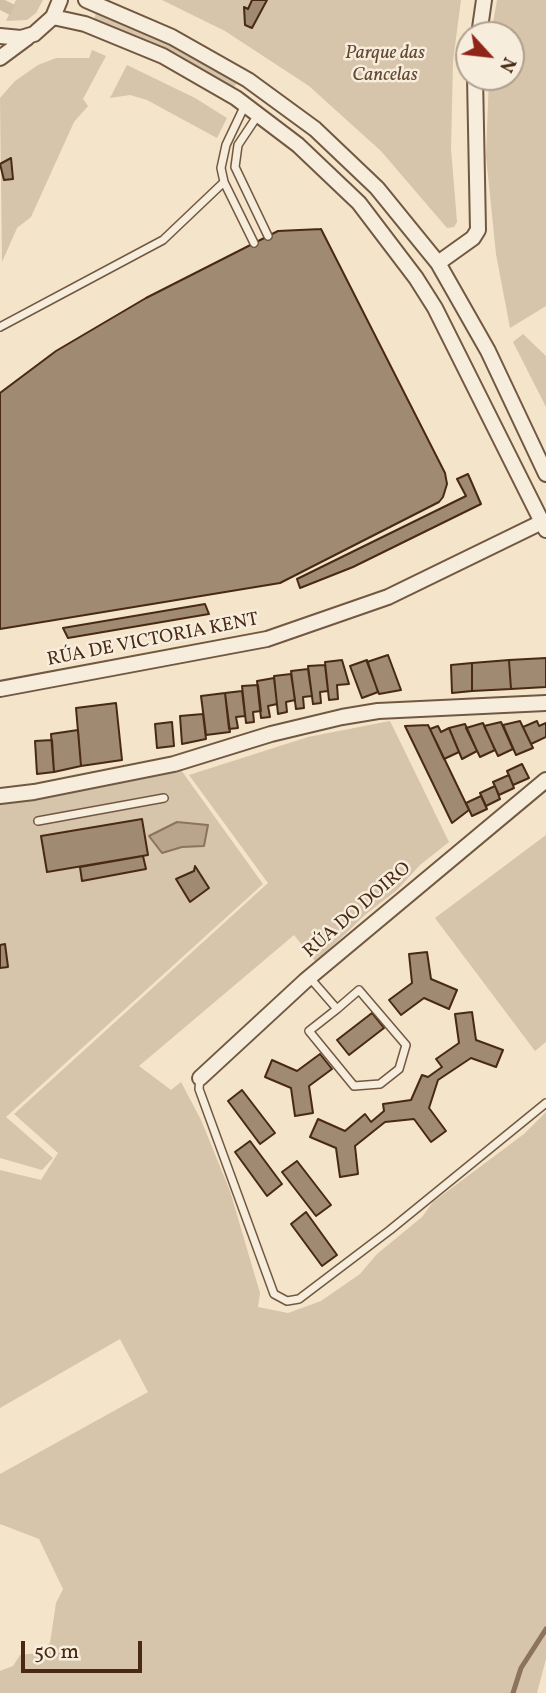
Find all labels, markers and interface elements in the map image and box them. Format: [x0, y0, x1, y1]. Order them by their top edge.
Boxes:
north arrow [455, 21, 525, 91]
park label: Parque das Cancelas [345, 44, 425, 88]
text: N [492, 53, 522, 77]
street label: RÚA DE VICTORIA KENT [45, 609, 261, 673]
street label: RÚA DO DOIRO [300, 858, 416, 964]
scale bar [24, 1626, 145, 1670]
text: 50 m [34, 1638, 79, 1667]

